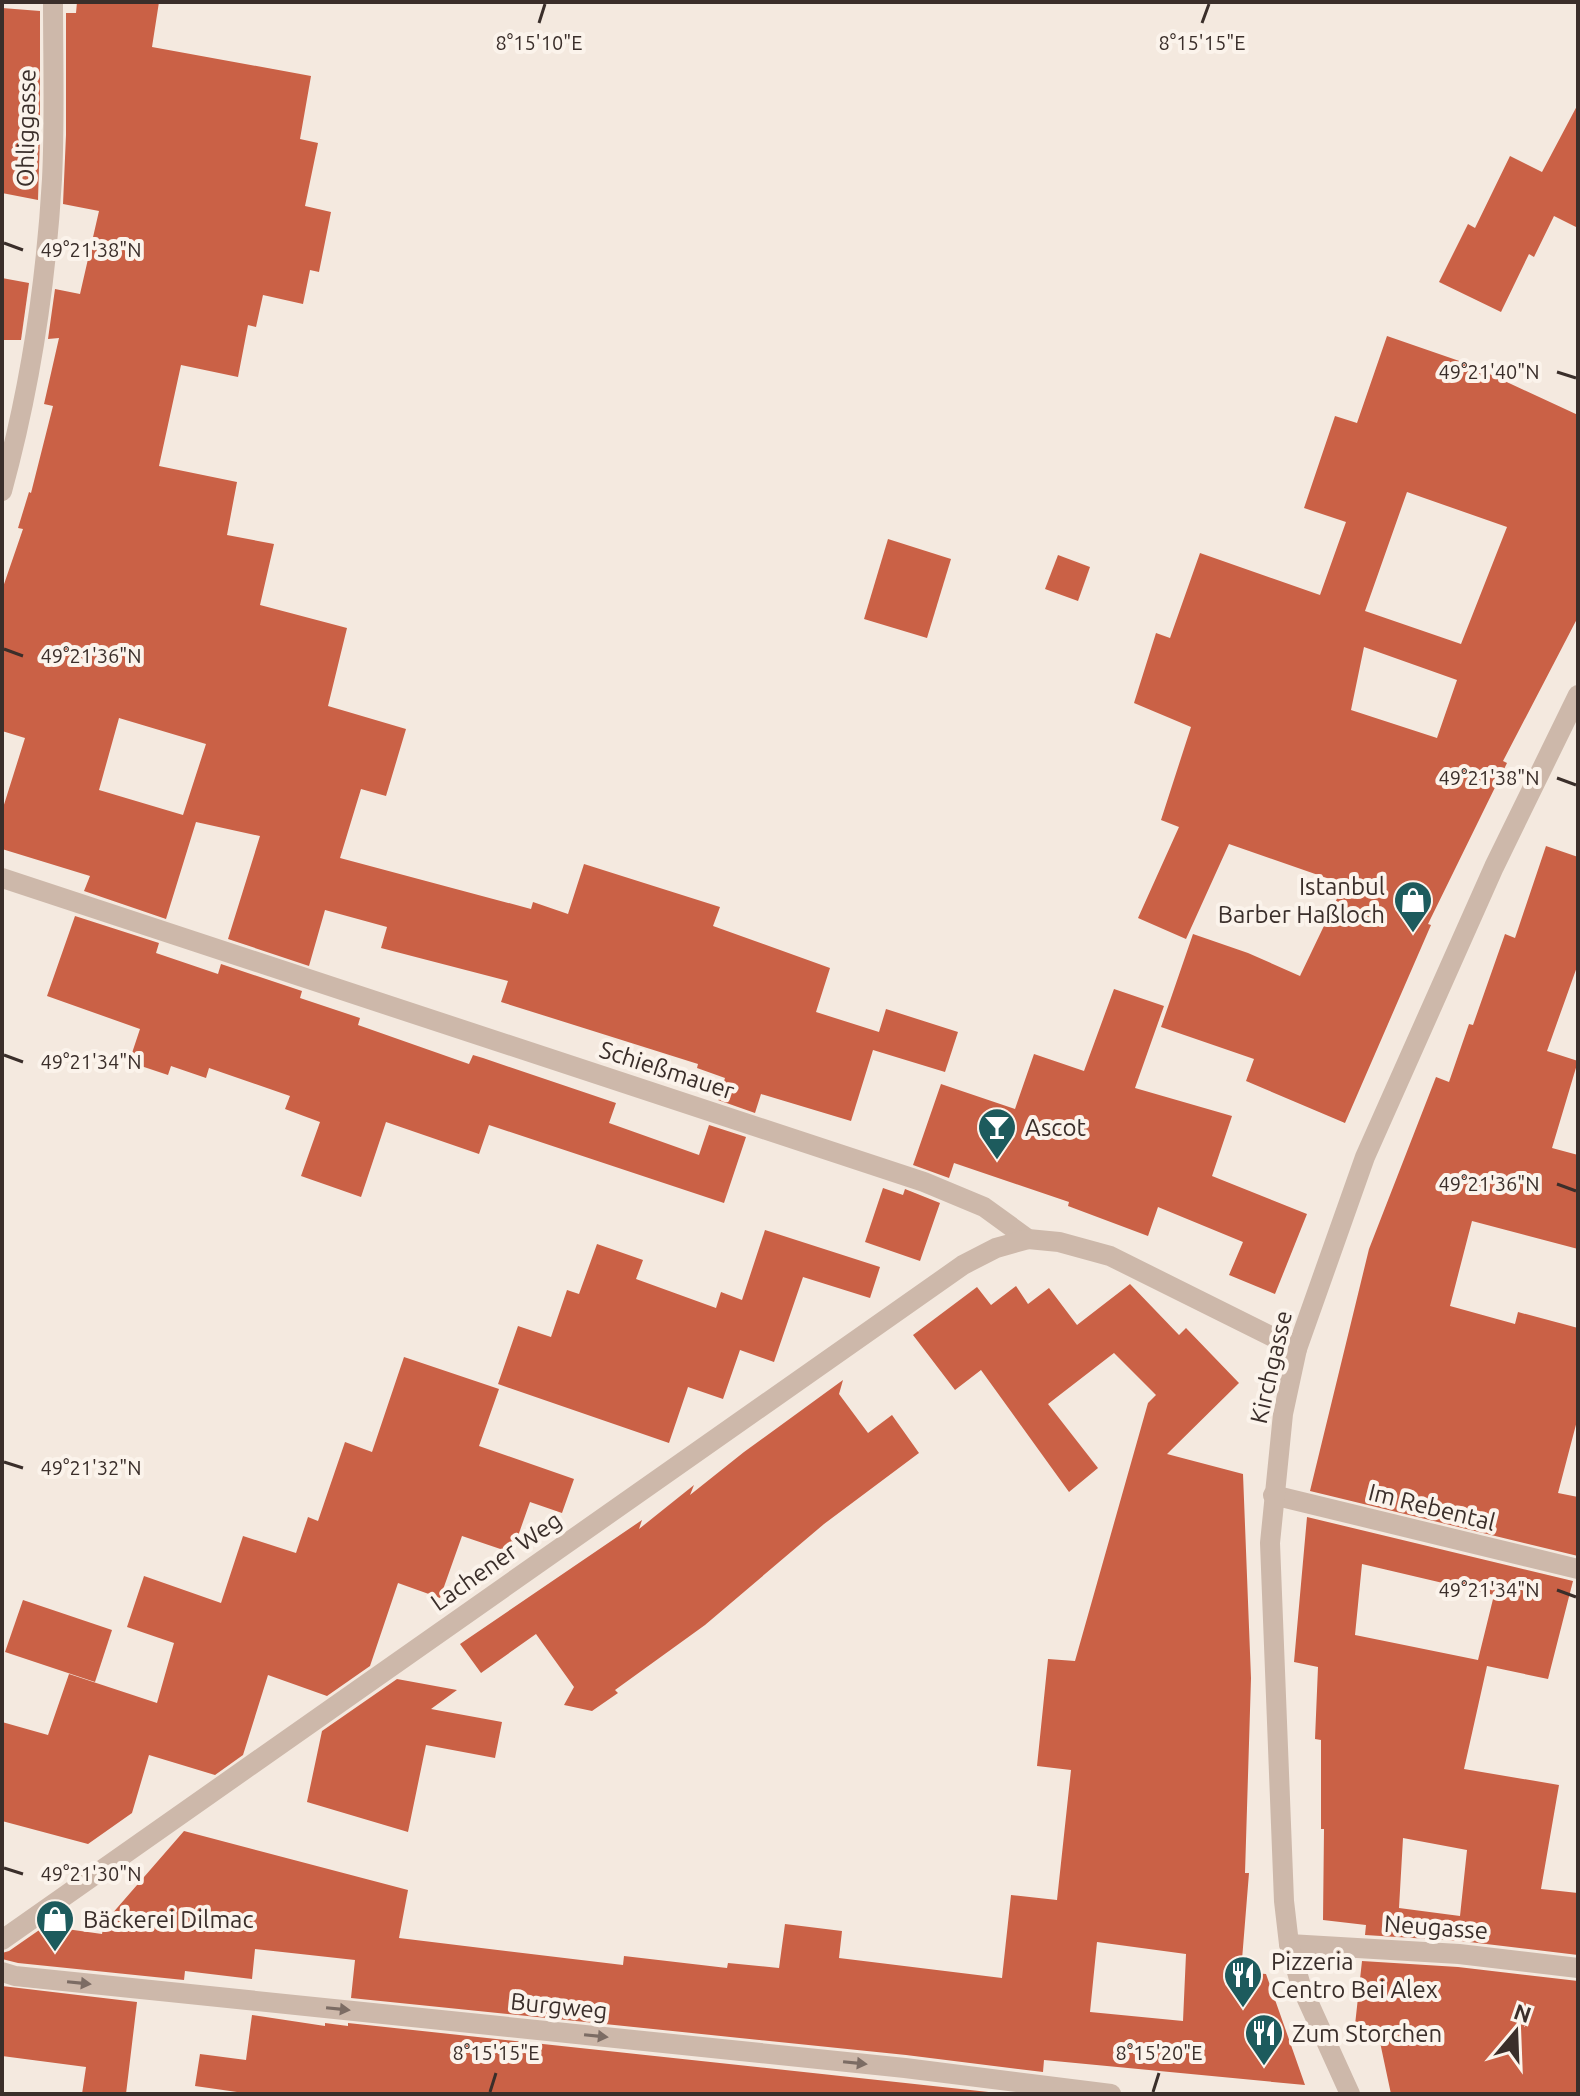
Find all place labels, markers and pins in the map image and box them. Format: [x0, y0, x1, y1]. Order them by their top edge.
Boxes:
place label: Istanbul Barber Haßloch [1218, 873, 1385, 928]
shop icon: Istanbul Barber Haßloch [1392, 879, 1434, 934]
bar icon: Ascot [976, 1106, 1018, 1161]
place label: Ascot [1025, 1114, 1086, 1141]
shop icon: Bäckerei Dilmac [34, 1898, 76, 1953]
place label: Bäckerei Dilmac [83, 1906, 254, 1933]
place label: Pizzeria Centro Bei Alex [1271, 1948, 1438, 2003]
restaurant icon: Pizzeria Centro Bei Alex [1222, 1954, 1264, 2009]
restaurant icon: Zum Storchen [1243, 2012, 1285, 2067]
place label: Zum Storchen [1292, 2020, 1442, 2047]

